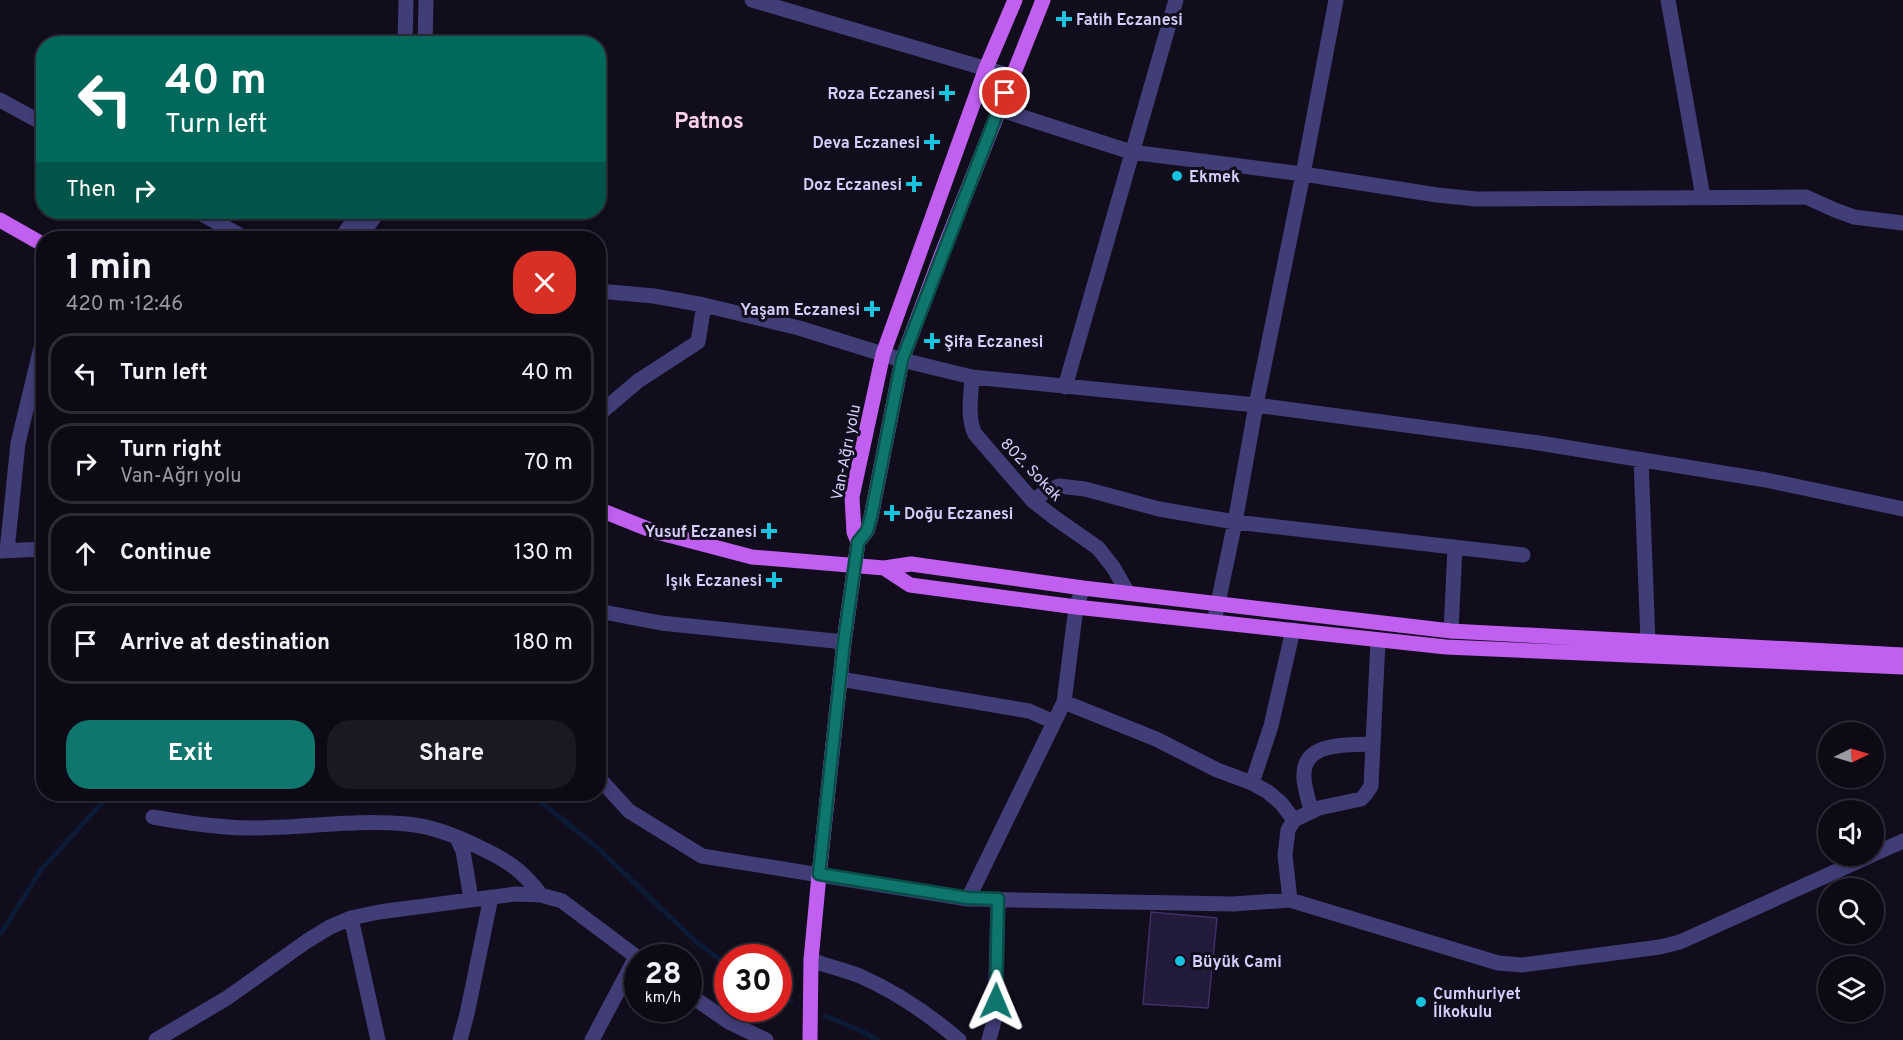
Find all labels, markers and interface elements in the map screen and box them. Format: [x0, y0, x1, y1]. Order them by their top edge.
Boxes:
place label: Fatih Eczanesi [1076, 11, 1183, 31]
marker: Fatih Eczanesi [1057, 12, 1071, 26]
text: 40 m [165, 56, 267, 109]
icon: left [66, 60, 144, 138]
pin [979, 67, 1030, 118]
icon: arrive [988, 76, 1021, 109]
place label: Roza Eczanesi [828, 85, 935, 105]
marker: Roza Eczanesi [940, 86, 954, 100]
text: Turn left [165, 108, 267, 142]
district label: Patnos [674, 109, 744, 136]
place label: Deva Eczanesi [812, 134, 920, 154]
marker: Deva Eczanesi [925, 135, 939, 149]
place label: Ekmek [1189, 168, 1240, 188]
marker: Ekmek [1170, 169, 1184, 183]
icon: right [128, 174, 161, 207]
place label: Doz Eczanesi [803, 176, 902, 196]
text: Then [66, 177, 116, 204]
marker: Doz Eczanesi [907, 177, 921, 191]
text: 1 min [66, 246, 152, 292]
button: close [513, 251, 576, 314]
text: 420 m · 12:46 [66, 292, 183, 318]
place label: Yaşam Eczanesi [740, 301, 860, 321]
marker: Yaşam Eczanesi [865, 302, 879, 316]
place label: Şifa Eczanesi [944, 333, 1043, 353]
marker: Şifa Eczanesi [925, 334, 939, 348]
icon: left [69, 357, 102, 390]
text: Turn left [120, 360, 208, 387]
text: 40 m [521, 360, 573, 387]
street label: Van-Ağrı yolu [828, 403, 866, 502]
street label: 802. Sokak [995, 435, 1066, 506]
text: Turn right [120, 437, 222, 464]
icon: right [69, 447, 102, 480]
text: 70 m [524, 450, 573, 477]
text: Van-Ağrı yolu [120, 464, 242, 490]
place label: Doğu Eczanesi [904, 505, 1013, 525]
marker: Doğu Eczanesi [885, 506, 899, 520]
place label: Yusuf Eczanesi [645, 523, 757, 543]
marker: Yusuf Eczanesi [762, 524, 776, 538]
icon: ahead [69, 537, 102, 570]
text: Continue [120, 540, 211, 567]
text: 130 m [514, 540, 573, 567]
place label: Işık Eczanesi [666, 572, 762, 592]
marker: Işık Eczanesi [767, 573, 781, 587]
icon: arrive [69, 627, 102, 660]
text: Arrive at destination [120, 630, 330, 657]
text: 180 m [514, 630, 573, 657]
button: Exit [66, 720, 315, 789]
button: Share [327, 720, 576, 789]
north arrow [1818, 722, 1884, 788]
map controls [1818, 722, 1884, 1022]
button: sound [1818, 800, 1884, 866]
button: search [1818, 878, 1884, 944]
speed limit sign: 30 [714, 944, 792, 1022]
place label: Büyük Cami [1192, 953, 1282, 973]
marker: Büyük Cami [1173, 954, 1187, 968]
button: layers [1818, 956, 1884, 1022]
text: 28 [644, 957, 682, 994]
position arrow [964, 969, 1028, 1033]
place label: Cumhuriyet İlkokulu [1433, 985, 1521, 1023]
text: km/h [645, 989, 681, 1008]
marker: Cumhuriyet İlkokulu [1414, 995, 1428, 1009]

